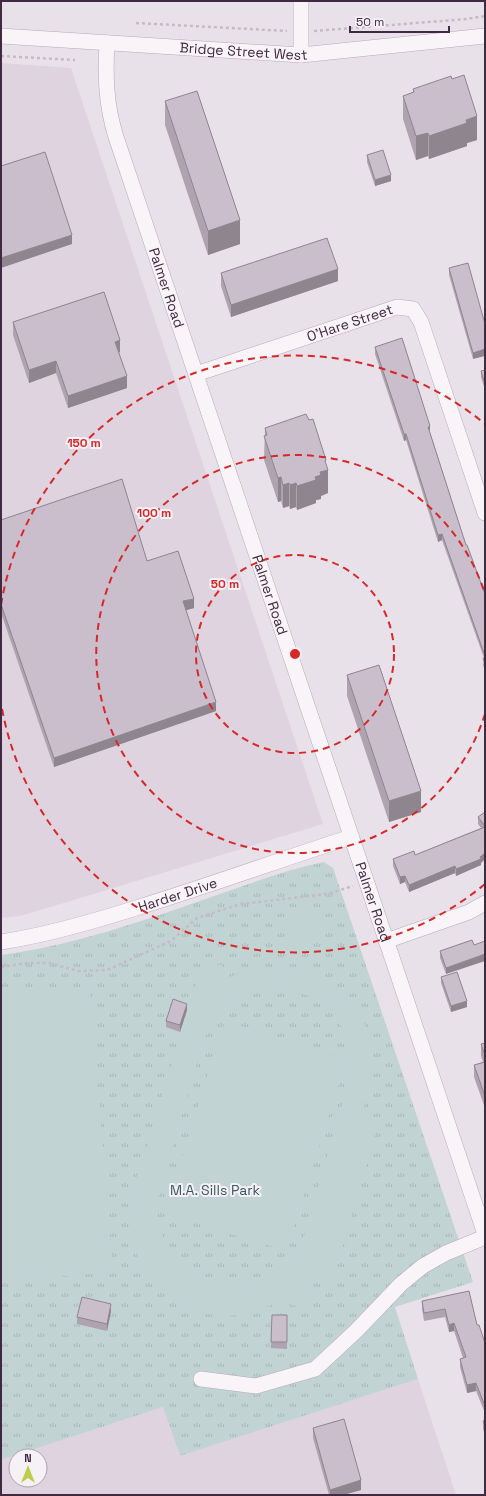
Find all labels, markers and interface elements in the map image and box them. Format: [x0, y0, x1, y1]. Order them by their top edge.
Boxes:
scale bar [350, 8, 449, 34]
text: 50 m [356, 14, 384, 30]
street label: Bridge Street West [179, 38, 308, 64]
street label: Palmer Road [145, 245, 189, 330]
street label: O'Hare Street [304, 300, 395, 346]
text: 150 m [67, 435, 101, 451]
text: 100 m [137, 505, 171, 521]
street label: Palmer Road [248, 552, 292, 637]
text: 50 m [211, 576, 239, 592]
centre of rings [288, 647, 302, 661]
street label: Palmer Road [351, 860, 395, 944]
street label: Harder Drive [136, 873, 219, 916]
park label: M.A. Sills Park [170, 1181, 261, 1199]
north arrow [8, 1448, 48, 1488]
text: N [24, 1451, 32, 1465]

